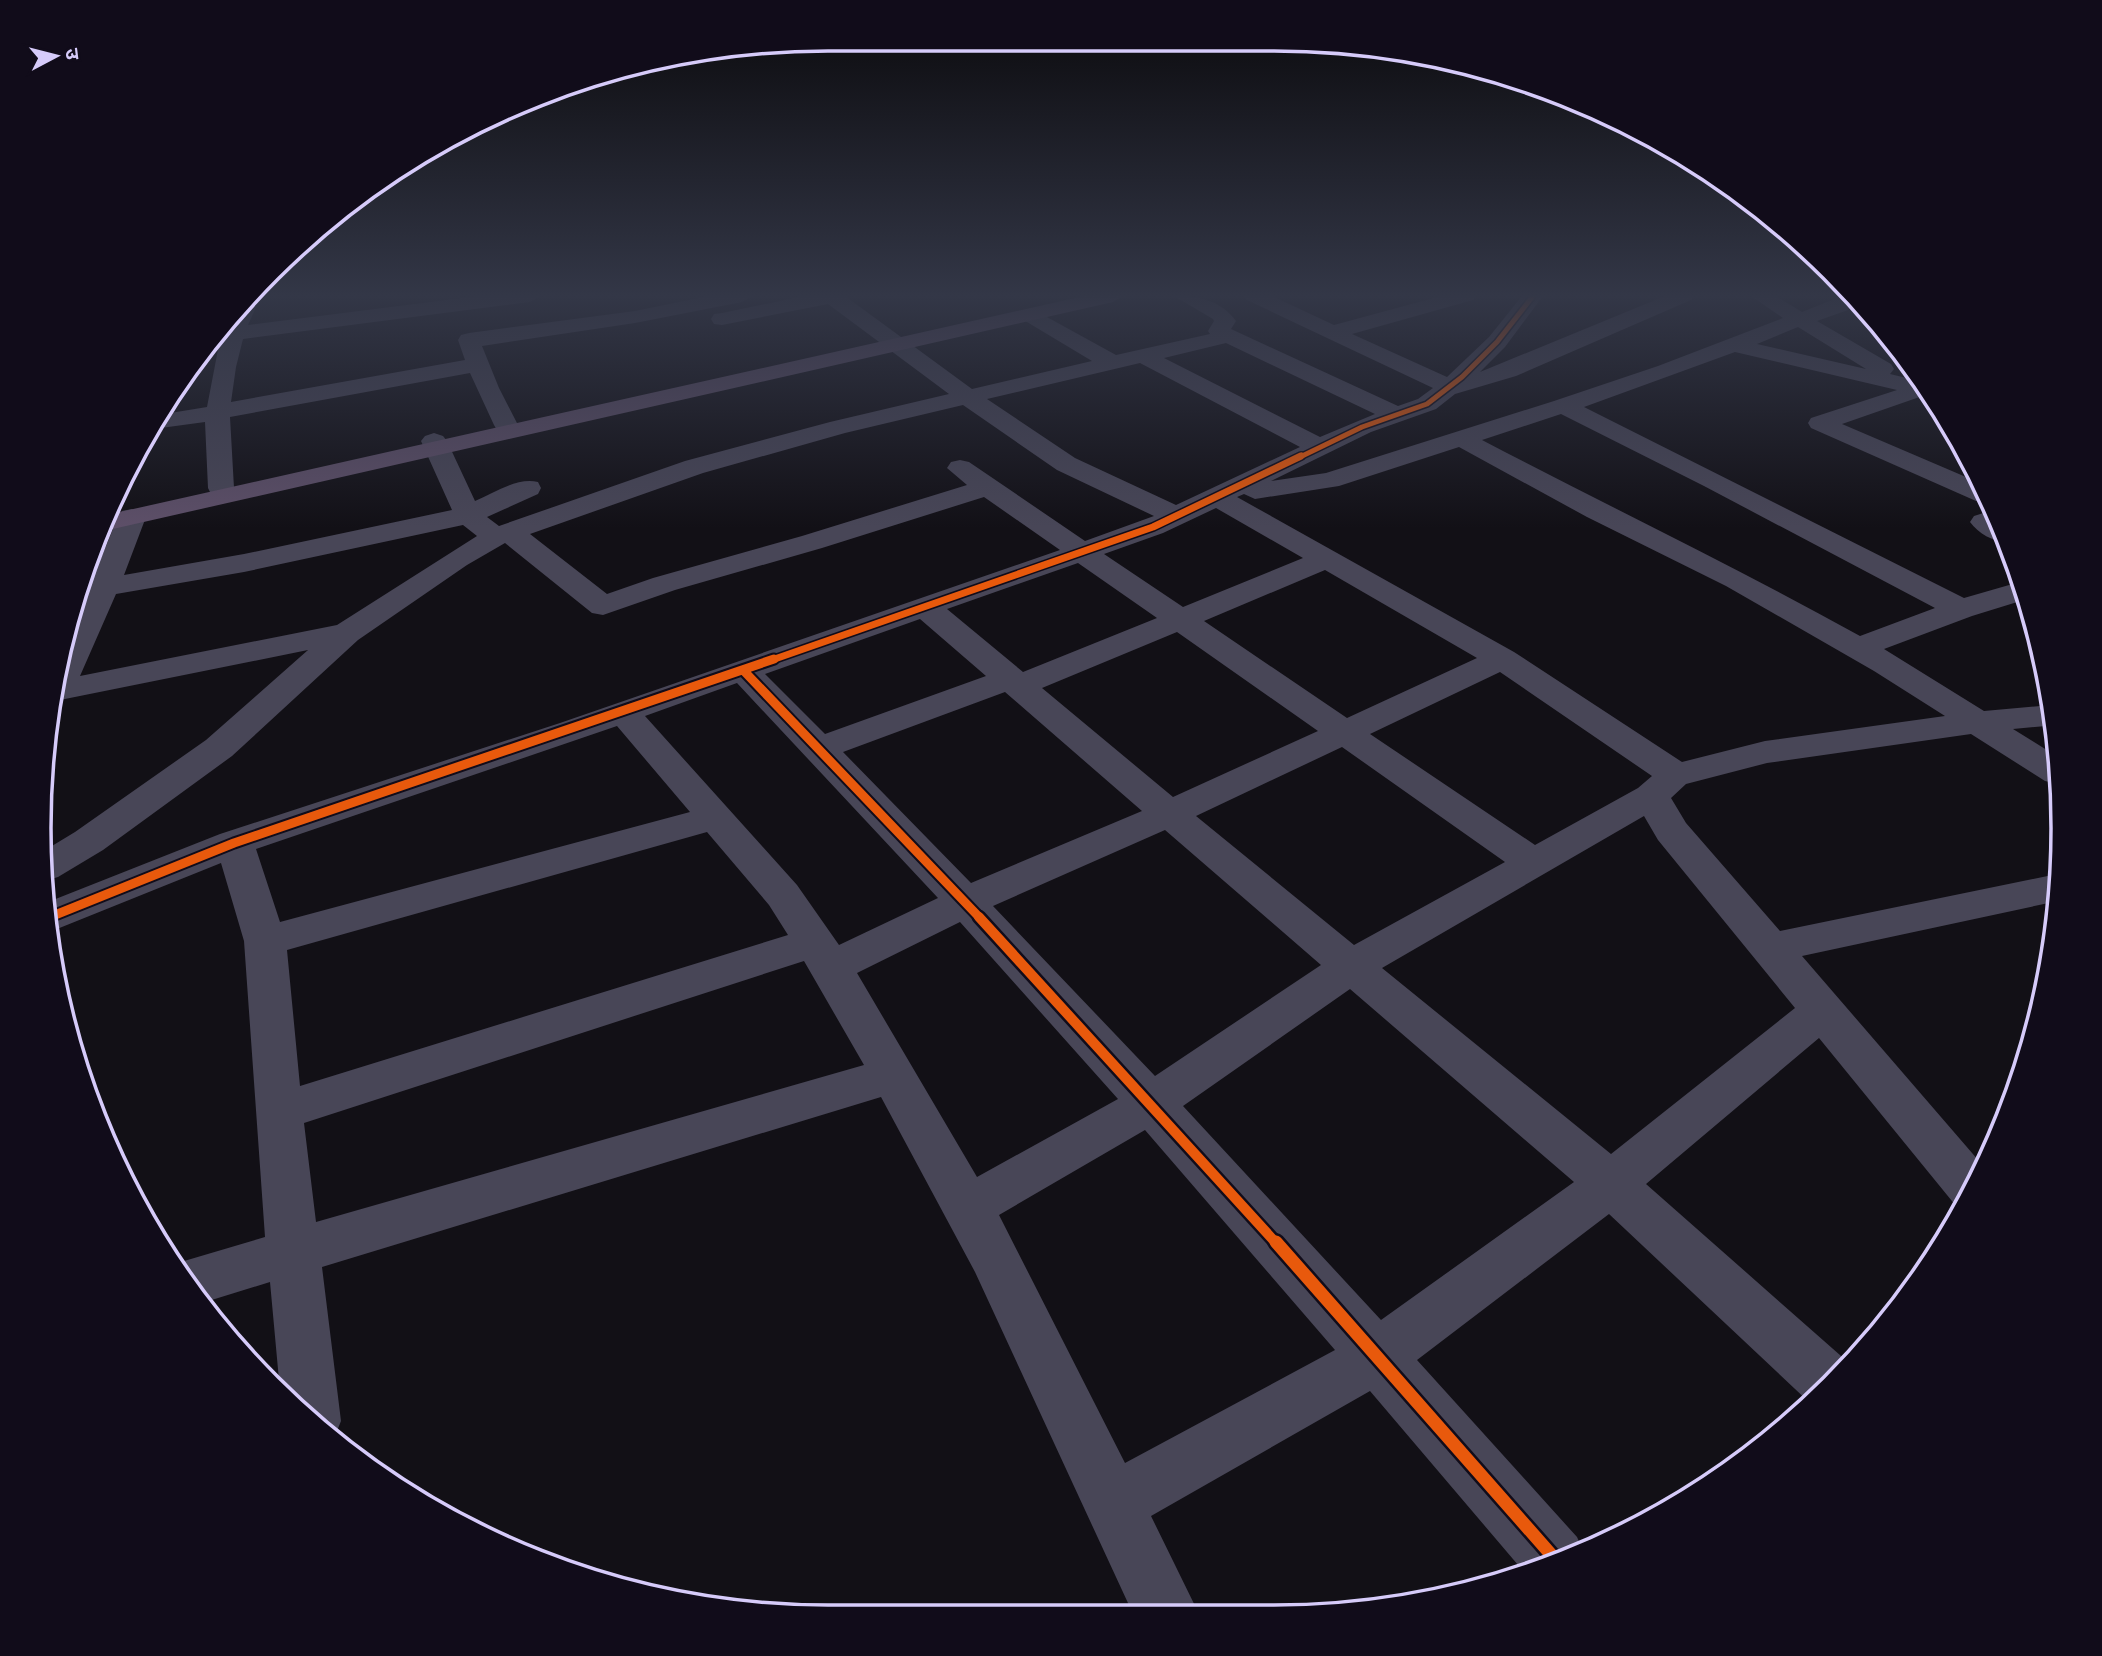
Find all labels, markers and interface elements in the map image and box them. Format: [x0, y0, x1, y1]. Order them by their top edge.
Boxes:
north arrow [21, 21, 91, 91]
text: उ [59, 47, 87, 62]

